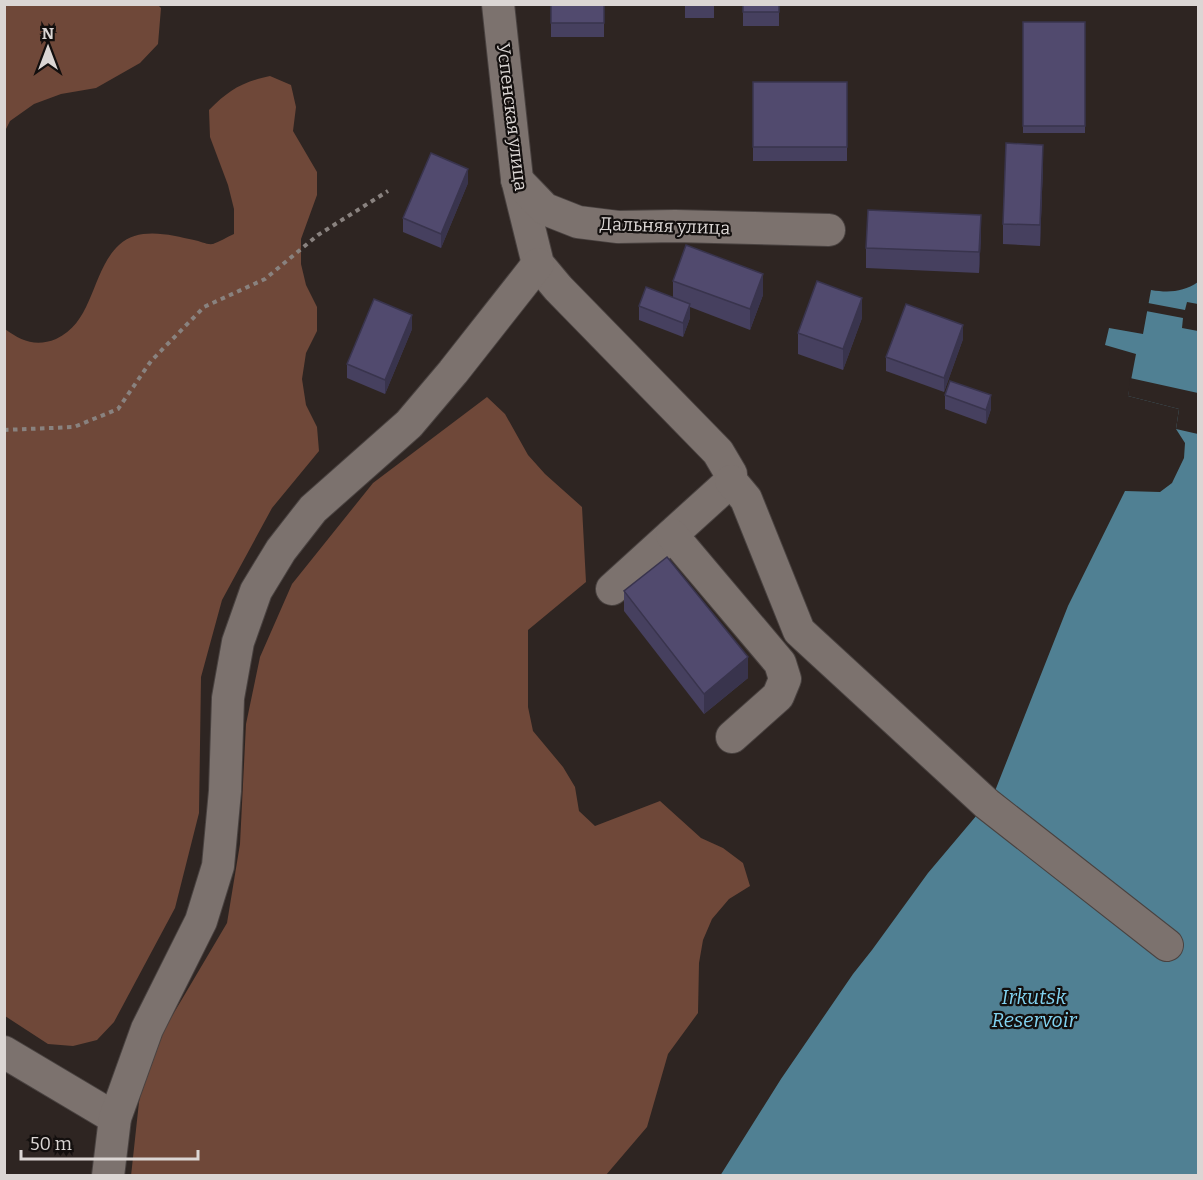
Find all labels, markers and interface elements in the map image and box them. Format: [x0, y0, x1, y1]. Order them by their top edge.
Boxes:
north arrow [18, 18, 78, 78]
text: N [42, 24, 54, 43]
street label: Успенская улица [492, 42, 532, 192]
street label: Дальняя улица [599, 213, 731, 239]
water label: Irkutsk Reservoir [991, 985, 1077, 1032]
scale bar [21, 1123, 198, 1161]
text: 50 m [30, 1133, 72, 1155]

